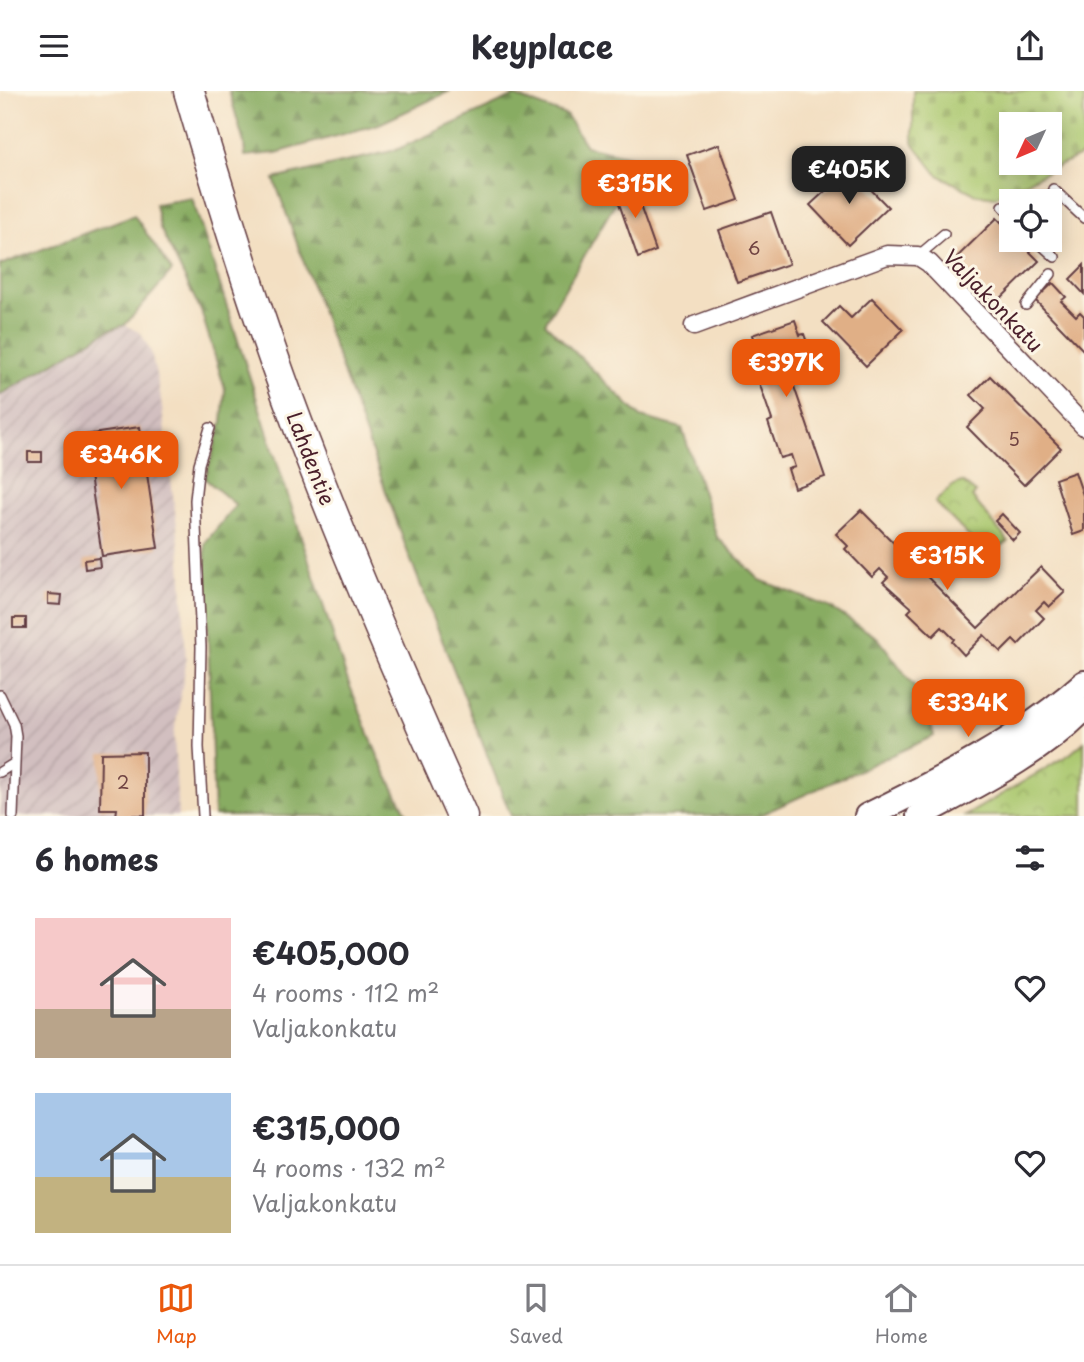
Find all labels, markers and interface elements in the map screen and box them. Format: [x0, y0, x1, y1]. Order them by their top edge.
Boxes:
text: Keyplace [471, 22, 613, 70]
icon: menu [35, 27, 73, 65]
icon: share [1011, 27, 1049, 65]
north arrow [999, 112, 1062, 175]
map controls [999, 112, 1062, 252]
pin: €405K [800, 146, 898, 206]
text: €405K [808, 151, 890, 186]
pin: €315K [586, 160, 684, 220]
text: €315K [597, 165, 673, 200]
button: locate [999, 189, 1062, 252]
house number: 6 [748, 234, 760, 261]
street label: Valjakonkatu [936, 241, 1052, 359]
pin: €397K [737, 339, 835, 399]
text: €397K [748, 344, 824, 379]
street label: Lahdentie [280, 407, 344, 509]
house number: 5 [1008, 425, 1020, 452]
pin: €346K [72, 431, 170, 491]
text: €346K [79, 436, 163, 471]
pin: €315K [898, 533, 996, 592]
text: €315K [909, 537, 985, 572]
pin: €334K [919, 679, 1017, 739]
text: €334K [928, 684, 1008, 719]
house number: 2 [117, 768, 129, 795]
text: 6 homes [35, 836, 158, 881]
icon: filters [1011, 839, 1049, 877]
text: €405,000 [252, 930, 410, 975]
icon: home [91, 946, 175, 1030]
icon: heart [1011, 969, 1049, 1007]
text: 4 rooms · 112 m² [252, 975, 439, 1010]
text: Valjakonkatu [252, 1010, 397, 1045]
text: €315,000 [252, 1105, 400, 1150]
icon: home [91, 1121, 175, 1205]
icon: heart [1011, 1144, 1049, 1182]
text: 4 rooms · 132 m² [252, 1150, 446, 1185]
text: Valjakonkatu [252, 1185, 397, 1220]
tab: Map [156, 1279, 197, 1349]
tab: Saved [509, 1279, 563, 1349]
tab: Home [875, 1279, 928, 1349]

